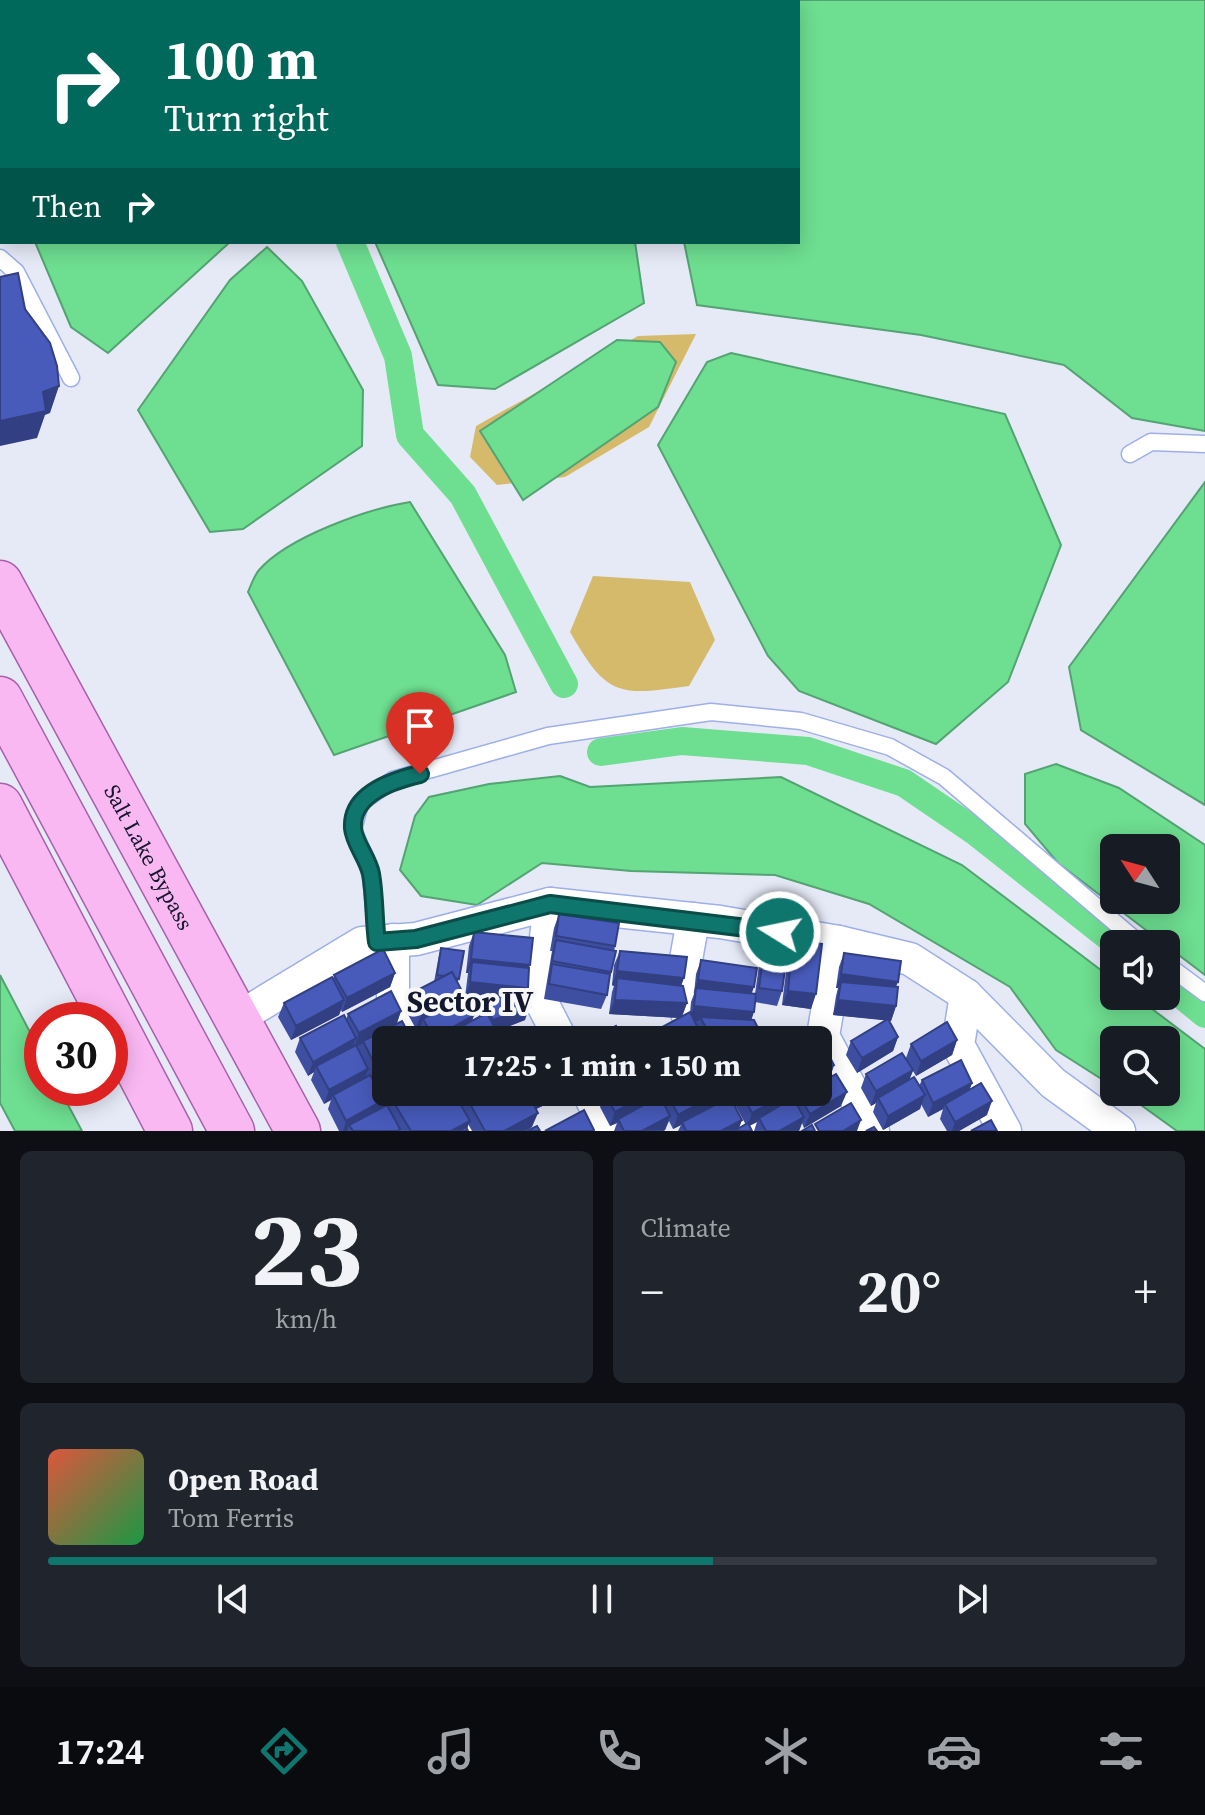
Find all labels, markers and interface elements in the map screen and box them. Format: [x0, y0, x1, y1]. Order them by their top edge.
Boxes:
text: 100 m [164, 21, 318, 98]
icon: right [32, 32, 136, 136]
text: Turn right [164, 94, 329, 143]
icon: right [118, 184, 162, 228]
text: Then [32, 186, 102, 227]
pin [386, 692, 454, 774]
icon: arrive [398, 704, 442, 748]
street label: Salt Lake Bypass [97, 779, 201, 935]
north arrow [1100, 834, 1180, 914]
map controls [1100, 834, 1180, 1106]
position arrow [738, 890, 822, 974]
button: sound [1100, 930, 1180, 1010]
district label: Sector IV [407, 981, 533, 1022]
speed limit sign: 30 [24, 1002, 128, 1106]
button: search [1100, 1026, 1180, 1106]
text: 17:25 · 1 min · 150 m [463, 1045, 741, 1086]
text: 23 [250, 1177, 363, 1320]
text: Climate [641, 1210, 731, 1246]
text: 20° [856, 1250, 941, 1332]
text: − [641, 1261, 664, 1322]
text: + [1134, 1261, 1157, 1322]
text: km/h [275, 1301, 337, 1337]
text: Open Road [168, 1459, 319, 1500]
text: Tom Ferris [168, 1500, 294, 1536]
icon: previous [211, 1577, 255, 1621]
icon: pause [580, 1577, 624, 1621]
icon: next [950, 1577, 994, 1621]
icon: directions [256, 1723, 312, 1779]
icon: music [423, 1723, 479, 1779]
icon: phone [591, 1723, 647, 1779]
icon: climate [758, 1723, 814, 1779]
icon: car [926, 1723, 982, 1779]
icon: filters [1093, 1723, 1149, 1779]
text: 17:24 [56, 1727, 145, 1776]

